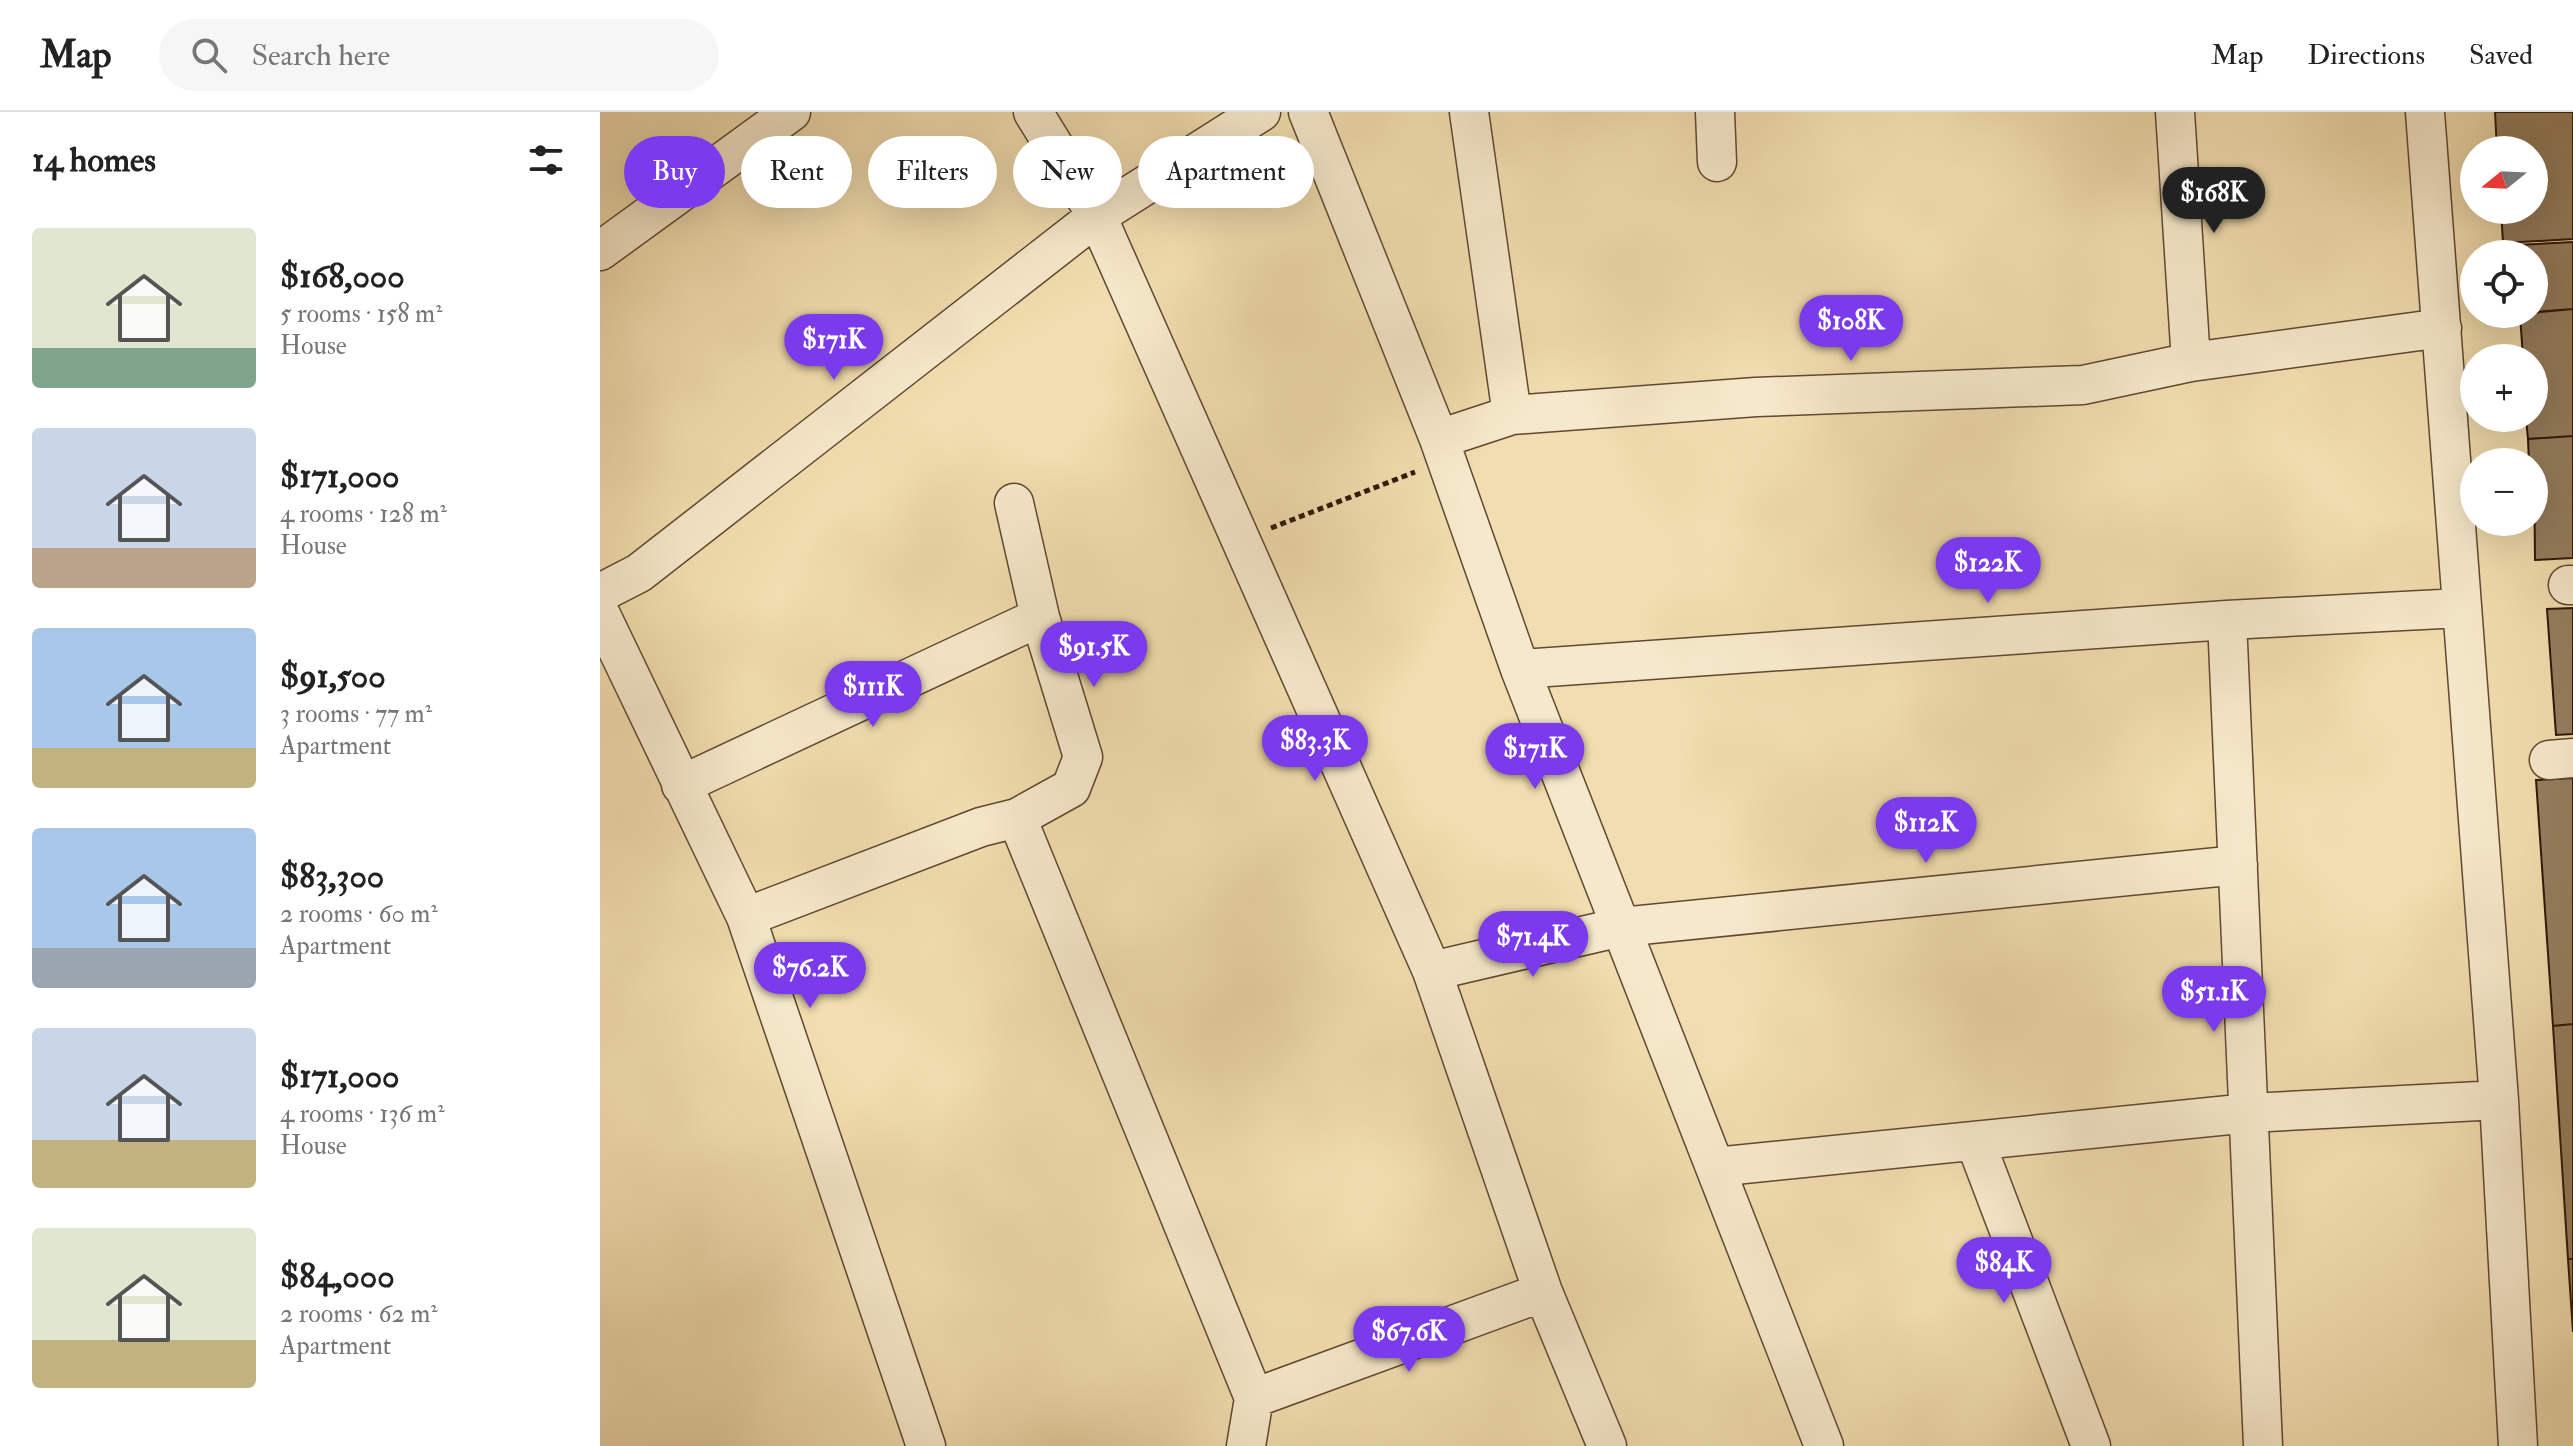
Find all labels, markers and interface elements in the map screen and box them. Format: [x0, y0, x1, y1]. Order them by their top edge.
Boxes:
search box [159, 19, 719, 91]
text: Map [40, 31, 111, 79]
icon: search [187, 33, 231, 77]
text: Search here [251, 37, 390, 74]
text: Map [2211, 38, 2264, 73]
text: Directions [2308, 38, 2425, 73]
text: Saved [2469, 38, 2533, 73]
chip: Buy [624, 136, 725, 208]
chip: Rent [741, 136, 852, 208]
chip: Filters [868, 136, 997, 208]
chip: New [1013, 136, 1122, 208]
chip: Apartment [1138, 136, 1314, 208]
north arrow [2460, 136, 2548, 224]
map controls [2460, 136, 2548, 536]
icon: filters [524, 138, 568, 182]
text: 14 homes [32, 139, 156, 182]
pin: $168K [2158, 167, 2270, 235]
text: $168K [2180, 177, 2248, 209]
button: locate [2460, 240, 2548, 328]
text: $168,000 [280, 255, 405, 298]
icon: home [96, 260, 192, 356]
pin: $108K [1795, 295, 1907, 363]
text: 5 rooms · 158 m² [280, 298, 442, 330]
text: $108K [1817, 305, 1885, 337]
pin: $171K [778, 314, 890, 382]
text: $171K [802, 324, 866, 356]
text: House [280, 330, 347, 362]
button: + [2460, 344, 2548, 432]
button: − [2460, 448, 2548, 536]
text: $171,000 [280, 455, 400, 498]
icon: home [96, 460, 192, 556]
text: 4 rooms · 128 m² [280, 498, 447, 530]
text: House [280, 530, 347, 562]
pin: $122K [1932, 537, 2044, 605]
text: $122K [1954, 547, 2022, 579]
pin: $91.5K [1029, 621, 1159, 689]
text: $91.5K [1058, 631, 1130, 663]
text: $91,500 [280, 655, 386, 698]
icon: home [96, 660, 192, 756]
pin: $111K [817, 661, 929, 729]
text: $111K [843, 671, 903, 703]
text: 3 rooms · 77 m² [280, 698, 432, 730]
pin: $83.3K [1250, 715, 1380, 783]
pin: $171K [1479, 723, 1591, 791]
text: $83.3K [1280, 725, 1350, 757]
text: Apartment [280, 730, 391, 762]
text: $171K [1503, 733, 1567, 765]
pin: $112K [1870, 797, 1982, 865]
text: $112K [1894, 807, 1958, 839]
text: $83,300 [280, 855, 384, 898]
icon: home [96, 860, 192, 956]
text: 2 rooms · 60 m² [280, 898, 438, 930]
pin: $71.4K [1468, 911, 1598, 979]
text: $71.4K [1496, 921, 1570, 953]
text: Apartment [280, 930, 391, 962]
pin: $76.2K [745, 942, 875, 1010]
text: $76.2K [772, 952, 848, 984]
pin: $51.1K [2149, 966, 2279, 1034]
text: $51.1K [2180, 976, 2248, 1008]
text: $171,000 [280, 1055, 400, 1098]
icon: home [96, 1060, 192, 1156]
text: 4 rooms · 136 m² [280, 1098, 445, 1130]
text: House [280, 1130, 347, 1162]
pin: $84K [1957, 1237, 2051, 1305]
text: $84K [1974, 1247, 2034, 1279]
text: $84,000 [280, 1255, 395, 1298]
icon: home [96, 1260, 192, 1356]
text: 2 rooms · 62 m² [280, 1298, 438, 1330]
pin: $67.6K [1344, 1306, 1474, 1374]
text: $67.6K [1371, 1316, 1447, 1348]
text: Apartment [280, 1330, 391, 1362]

